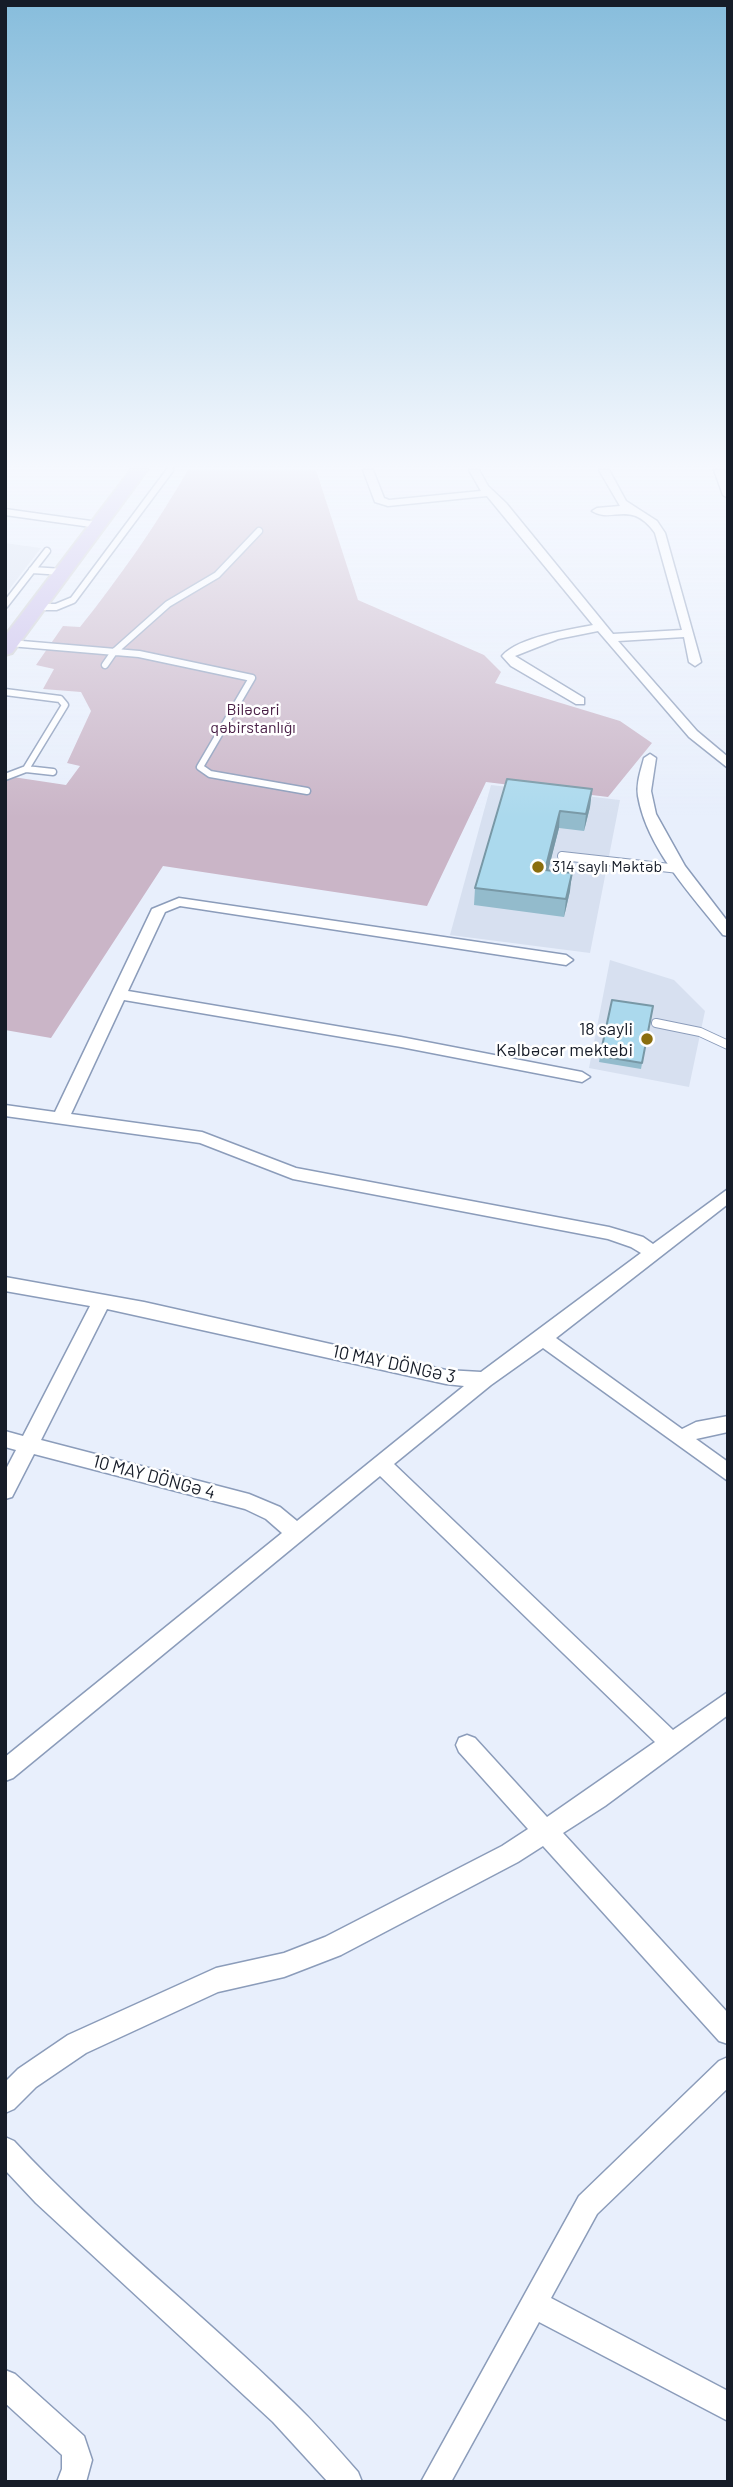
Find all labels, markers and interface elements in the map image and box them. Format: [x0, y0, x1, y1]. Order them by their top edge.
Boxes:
park label: Biləcəri qəbirstanlığı [210, 700, 296, 738]
place label: 314 saylı Məktəb [552, 857, 662, 877]
marker: 314 saylı Məktəb [530, 859, 546, 875]
place label: 18 sayli Kəlbəcər mektebi [496, 1018, 633, 1060]
marker: 18 sayli Kəlbəcər mektebi [639, 1031, 655, 1047]
street label: 10 MAY DÖNGƏ 3 [330, 1340, 458, 1388]
street label: 10 MAY DÖNGƏ 4 [90, 1450, 218, 1504]

